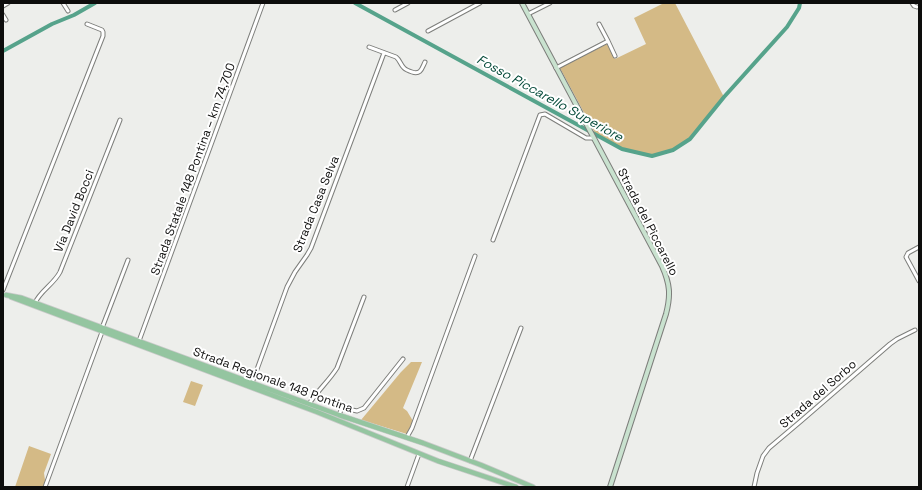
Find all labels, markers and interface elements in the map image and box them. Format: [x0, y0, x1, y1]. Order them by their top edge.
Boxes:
water label: Fosso Piccarello Superiore [474, 51, 627, 146]
street label: Strada Statale 148 Pontina – km 74,700 [147, 61, 239, 277]
street label: Strada Casa Selva [289, 153, 343, 255]
street label: Strada del Piccarello [614, 166, 682, 278]
street label: Via David Bocci [50, 167, 98, 255]
street label: Strada Regionale 148 Pontina [191, 344, 355, 416]
street label: Strada del Sorbo [776, 356, 860, 432]

